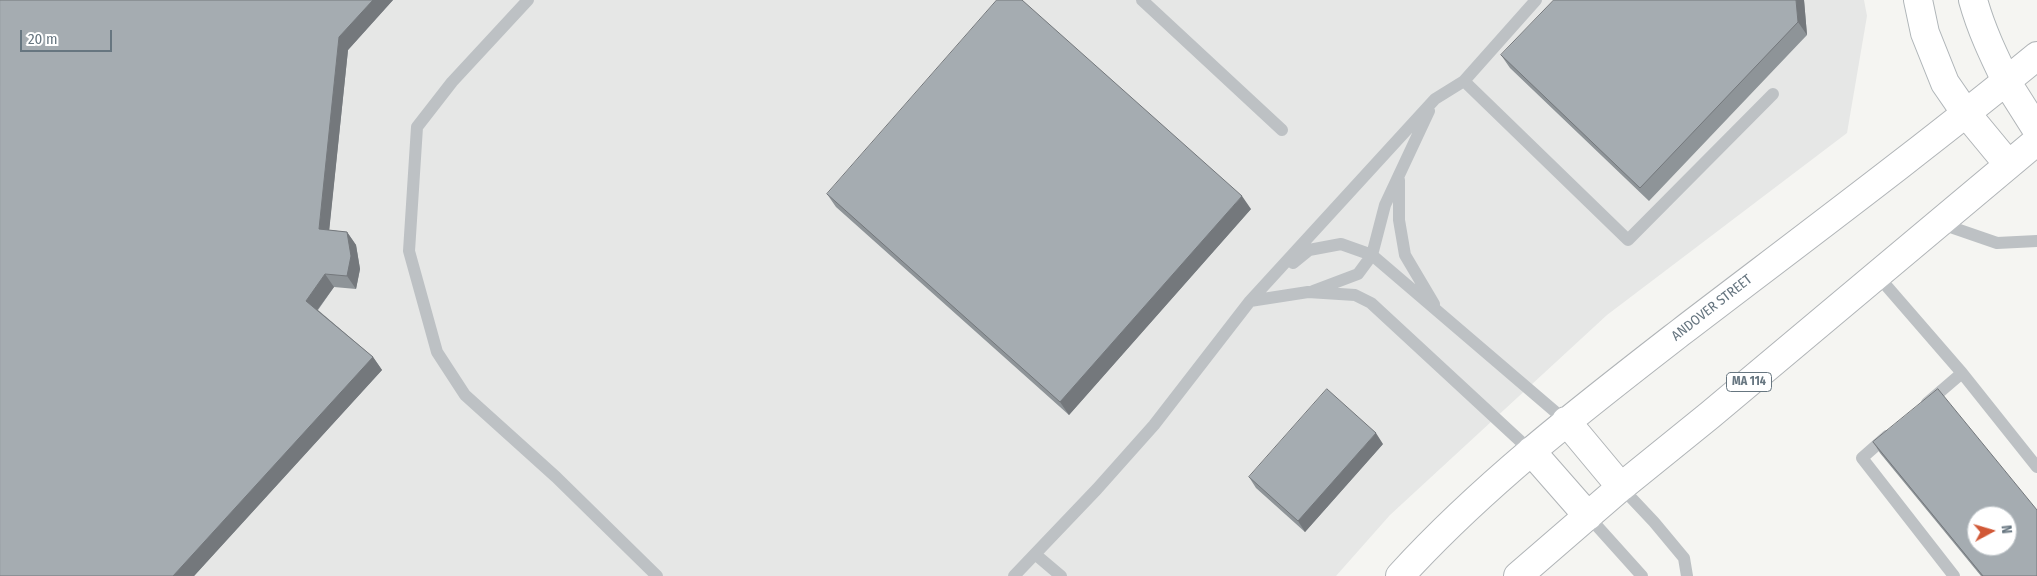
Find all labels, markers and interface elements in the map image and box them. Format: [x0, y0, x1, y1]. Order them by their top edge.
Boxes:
scale bar [22, 20, 115, 52]
text: 20 m [28, 30, 58, 48]
street label: ANDOVER STREET [1668, 271, 1756, 345]
road number: MA 114 [1726, 372, 1772, 392]
north arrow [1967, 506, 2017, 556]
text: N [1998, 524, 2015, 535]

